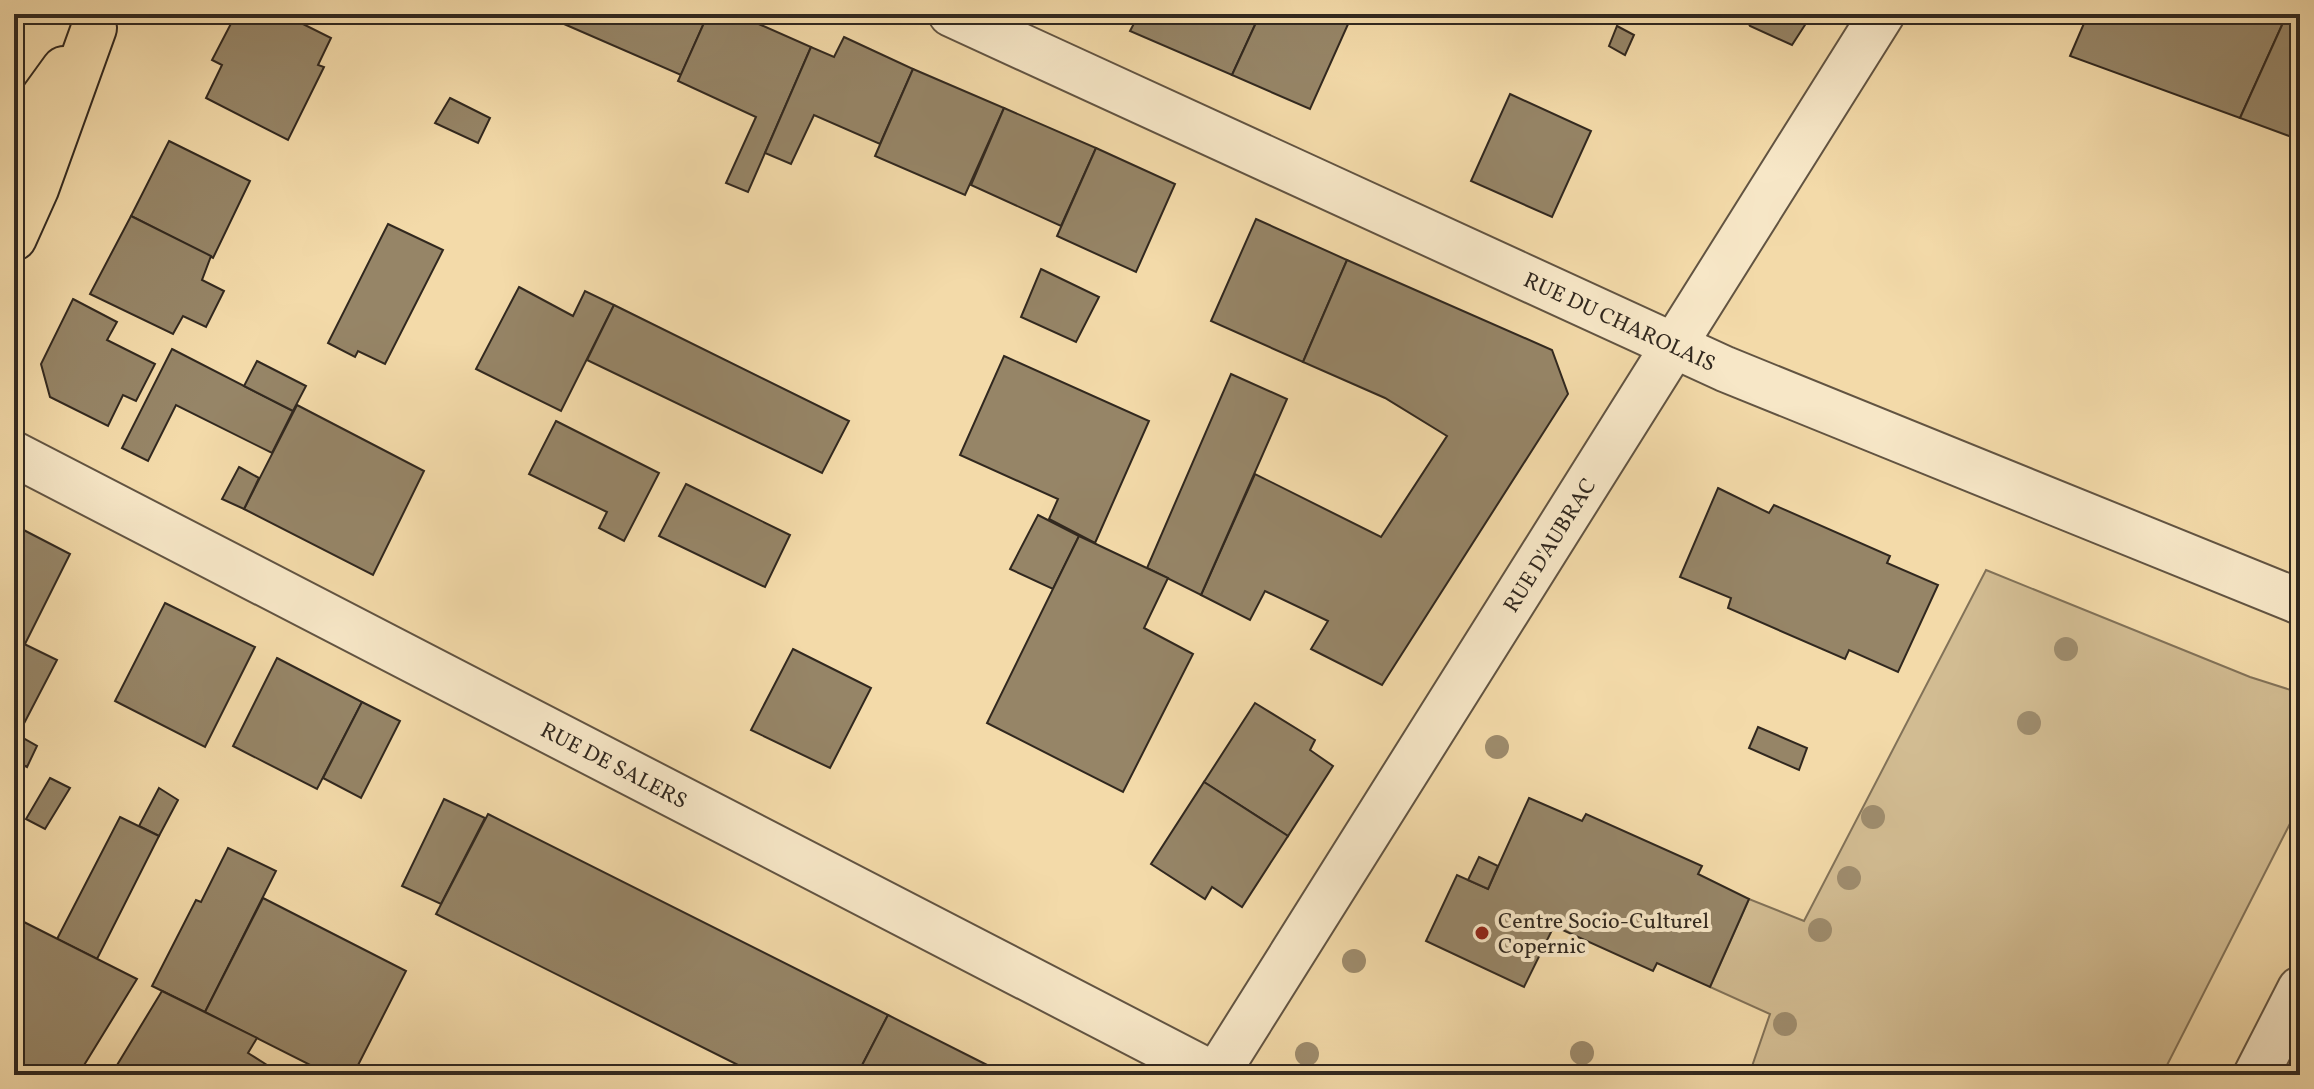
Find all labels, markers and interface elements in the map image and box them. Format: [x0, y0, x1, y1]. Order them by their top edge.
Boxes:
street label: RUE DU CHAROLAIS [1518, 266, 1720, 381]
street label: RUE D'AUBRAC [1497, 473, 1605, 619]
street label: RUE DE SALERS [534, 716, 692, 818]
place label: Centre Socio-Culturel Copernic [1498, 907, 1709, 963]
marker: Centre Socio-Culturel Copernic [1473, 924, 1491, 942]

